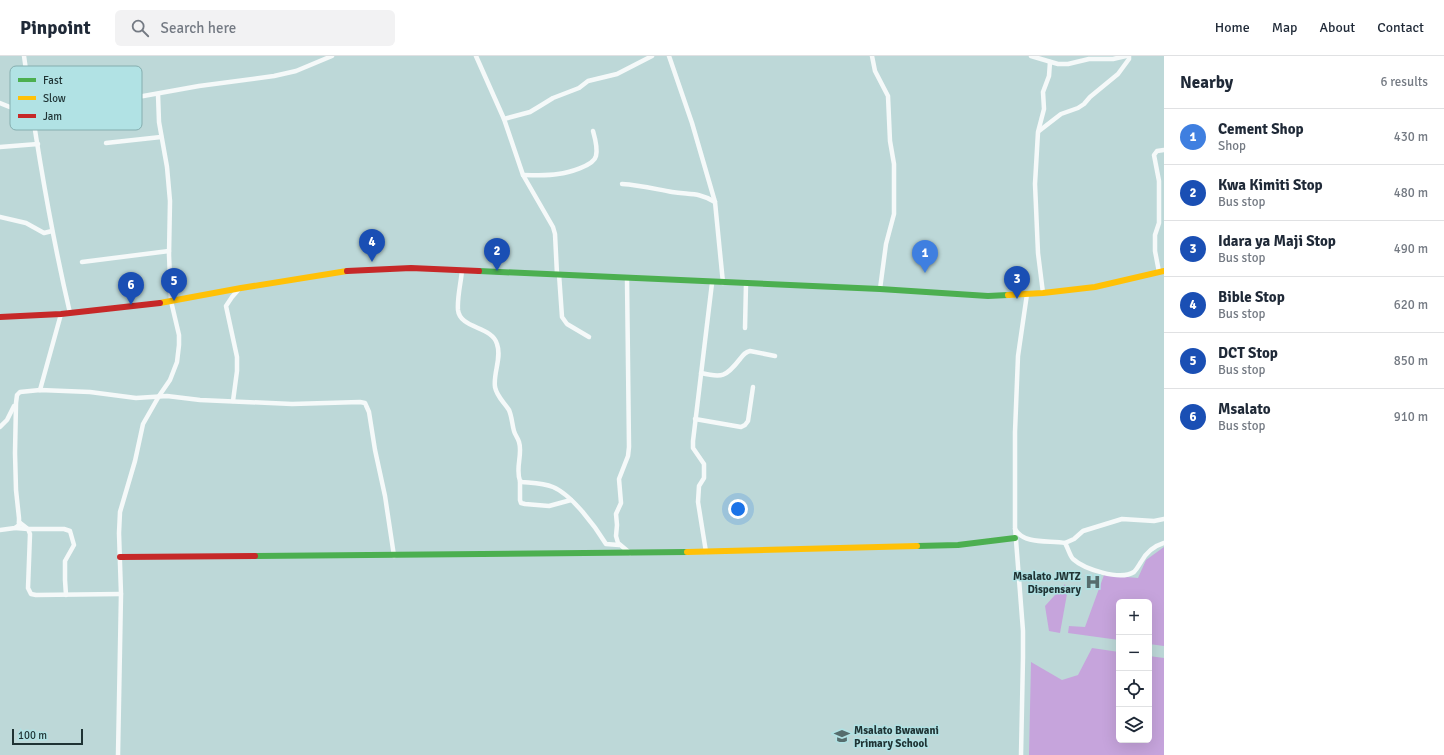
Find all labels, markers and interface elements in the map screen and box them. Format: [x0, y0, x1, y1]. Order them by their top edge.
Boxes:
search box [115, 10, 395, 46]
text: Pinpoint [20, 16, 91, 40]
icon: search [129, 17, 151, 39]
text: Search here [161, 19, 236, 37]
text: Home [1215, 19, 1250, 36]
text: Map [1272, 19, 1297, 36]
text: About [1319, 19, 1355, 36]
text: Contact [1377, 19, 1424, 36]
legend [10, 66, 142, 130]
text: Nearby [1180, 72, 1233, 93]
text: Fast [43, 74, 63, 87]
text: 6 results [1380, 74, 1428, 90]
text: Slow [43, 92, 66, 105]
text: Jam [43, 110, 62, 123]
text: Cement Shop [1218, 120, 1304, 138]
text: 1 [1189, 129, 1197, 145]
text: 430 m [1394, 129, 1428, 145]
text: Shop [1218, 138, 1246, 154]
text: Kwa Kimiti Stop [1218, 176, 1323, 194]
text: 2 [1189, 185, 1197, 201]
text: 480 m [1394, 185, 1428, 201]
text: Bus stop [1218, 194, 1265, 210]
pin: 4 [359, 229, 385, 262]
text: Idara ya Maji Stop [1218, 232, 1336, 250]
pin: 2 [484, 238, 510, 271]
pin: 1 [912, 240, 938, 273]
text: 3 [1189, 241, 1197, 257]
text: 490 m [1394, 241, 1428, 257]
text: Bus stop [1218, 250, 1265, 266]
pin: 3 [1004, 266, 1030, 299]
pin: 5 [161, 268, 187, 301]
pin: 6 [118, 272, 144, 305]
text: Bible Stop [1218, 288, 1285, 306]
text: 4 [1189, 297, 1197, 313]
text: 620 m [1394, 297, 1428, 313]
text: Bus stop [1218, 306, 1265, 322]
text: DCT Stop [1218, 344, 1278, 362]
text: 5 [1189, 353, 1197, 369]
text: 850 m [1394, 353, 1428, 369]
text: Bus stop [1218, 362, 1265, 378]
text: Msalato [1218, 400, 1271, 418]
text: 6 [1189, 409, 1197, 425]
text: 910 m [1394, 409, 1428, 425]
text: Bus stop [1218, 418, 1265, 434]
your location [728, 499, 748, 519]
place label: Msalato JWTZ Dispensary [1013, 570, 1082, 596]
hospital icon: Msalato JWTZ Dispensary [1084, 573, 1102, 591]
map controls [1116, 599, 1152, 743]
button: + [1116, 599, 1152, 635]
button: − [1116, 635, 1152, 671]
button: locate [1116, 671, 1152, 707]
button: layers [1116, 707, 1152, 743]
place label: Msalato Bwawani Primary School [854, 724, 939, 750]
scale bar [12, 727, 83, 746]
school or university icon: Msalato Bwawani Primary School [833, 727, 851, 745]
text: 100 m [18, 729, 47, 742]

